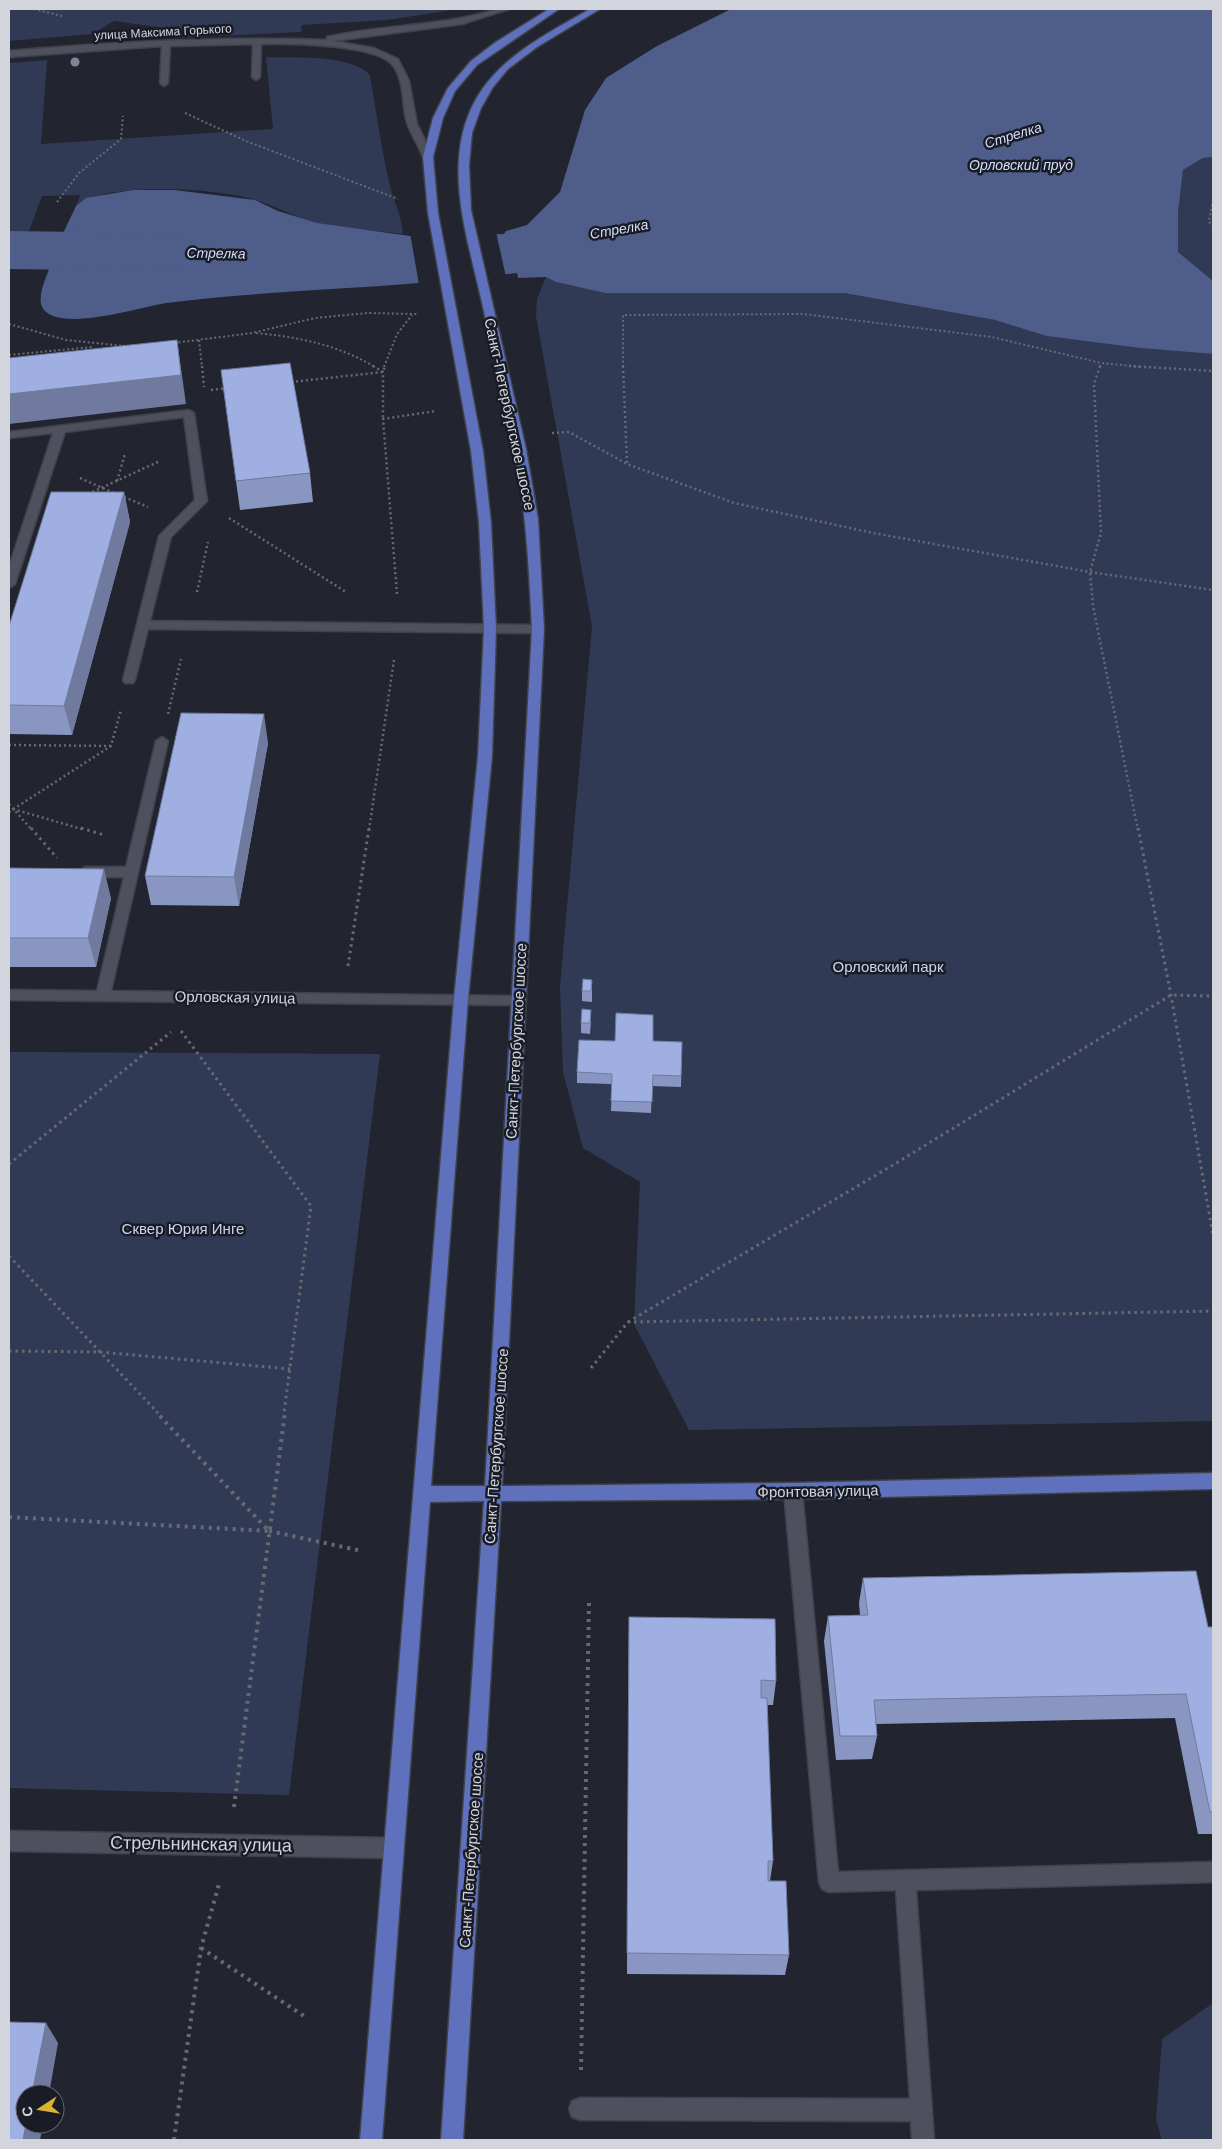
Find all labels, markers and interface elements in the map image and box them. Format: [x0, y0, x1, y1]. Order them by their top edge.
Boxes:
street label: улица Максима Горького [94, 21, 232, 43]
water label: Стрелка [982, 119, 1044, 151]
water label: Орловский пруд [969, 157, 1073, 173]
water label: Стрелка [589, 216, 650, 242]
water label: Стрелка [186, 244, 246, 262]
street label: Санкт-Петербургское шоссе [481, 316, 539, 512]
street label: Санкт-Петербургское шоссе [502, 943, 530, 1139]
park label: Орловский парк [833, 958, 944, 975]
street label: Орловская улица [174, 987, 296, 1007]
park label: Сквер Юрия Инге [122, 1220, 244, 1237]
street label: Санкт-Петербургское шоссе [481, 1348, 511, 1544]
street label: Фронтовая улица [757, 1481, 879, 1501]
street label: Санкт-Петербургское шоссе [456, 1752, 486, 1948]
street label: Стрельнинская улица [110, 1832, 293, 1856]
north arrow [15, 2084, 65, 2134]
text: С [18, 2105, 36, 2118]

